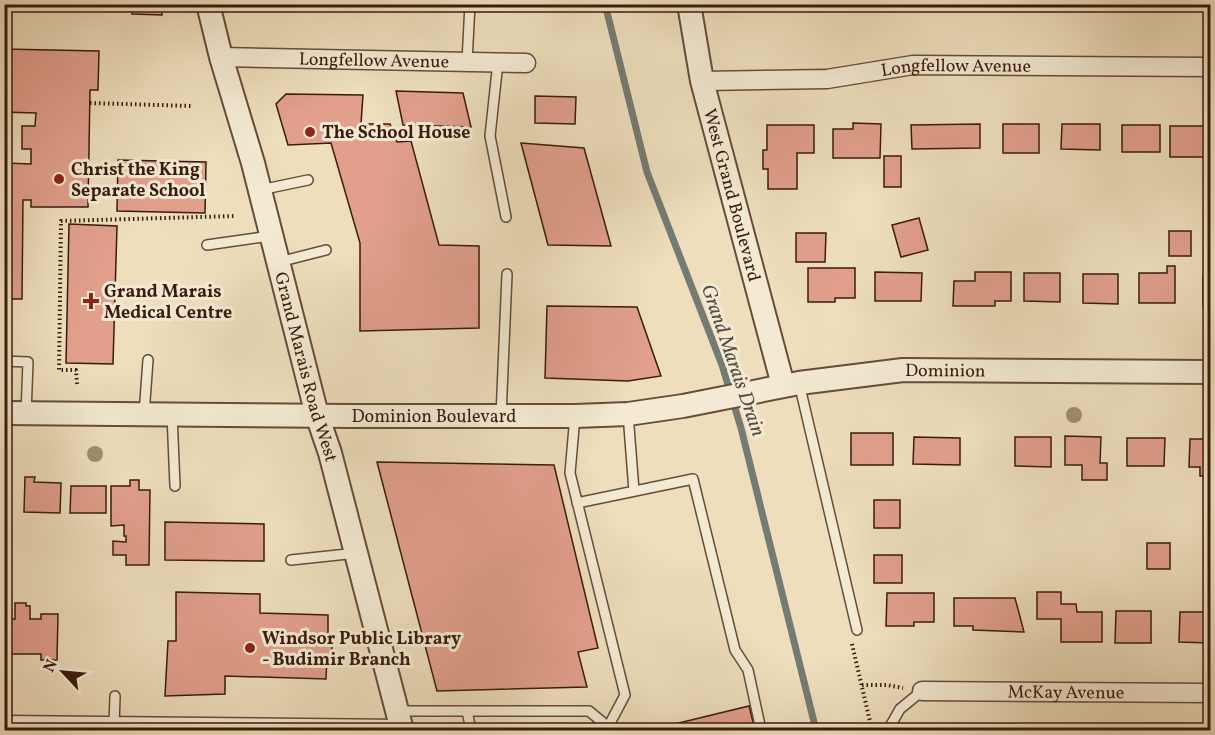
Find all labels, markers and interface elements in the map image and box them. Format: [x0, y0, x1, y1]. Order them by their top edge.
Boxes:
street label: Longfellow Avenue [298, 48, 449, 75]
street label: Longfellow Avenue [879, 54, 1031, 84]
street label: West Grand Boulevard [696, 106, 766, 285]
place label: The School House [322, 121, 470, 146]
marker: The School House [303, 125, 317, 139]
place label: Christ the King Separate School [71, 158, 205, 204]
marker: Christ the King Separate School [52, 172, 66, 186]
street label: Grand Marais Road West [267, 269, 343, 465]
place label: Grand Marais Medical Centre [104, 280, 232, 326]
water label: Grand Marais Drain [693, 281, 771, 440]
marker: Grand Marais Medical Centre [82, 292, 100, 310]
street label: Dominion [905, 359, 986, 385]
street label: Dominion Boulevard [351, 405, 517, 430]
place label: Windsor Public Library - Budimir Branch [262, 627, 461, 673]
marker: Windsor Public Library - Budimir Branch [243, 641, 257, 655]
north arrow [33, 642, 93, 702]
text: N [39, 656, 64, 676]
street label: McKay Avenue [1007, 681, 1124, 706]

